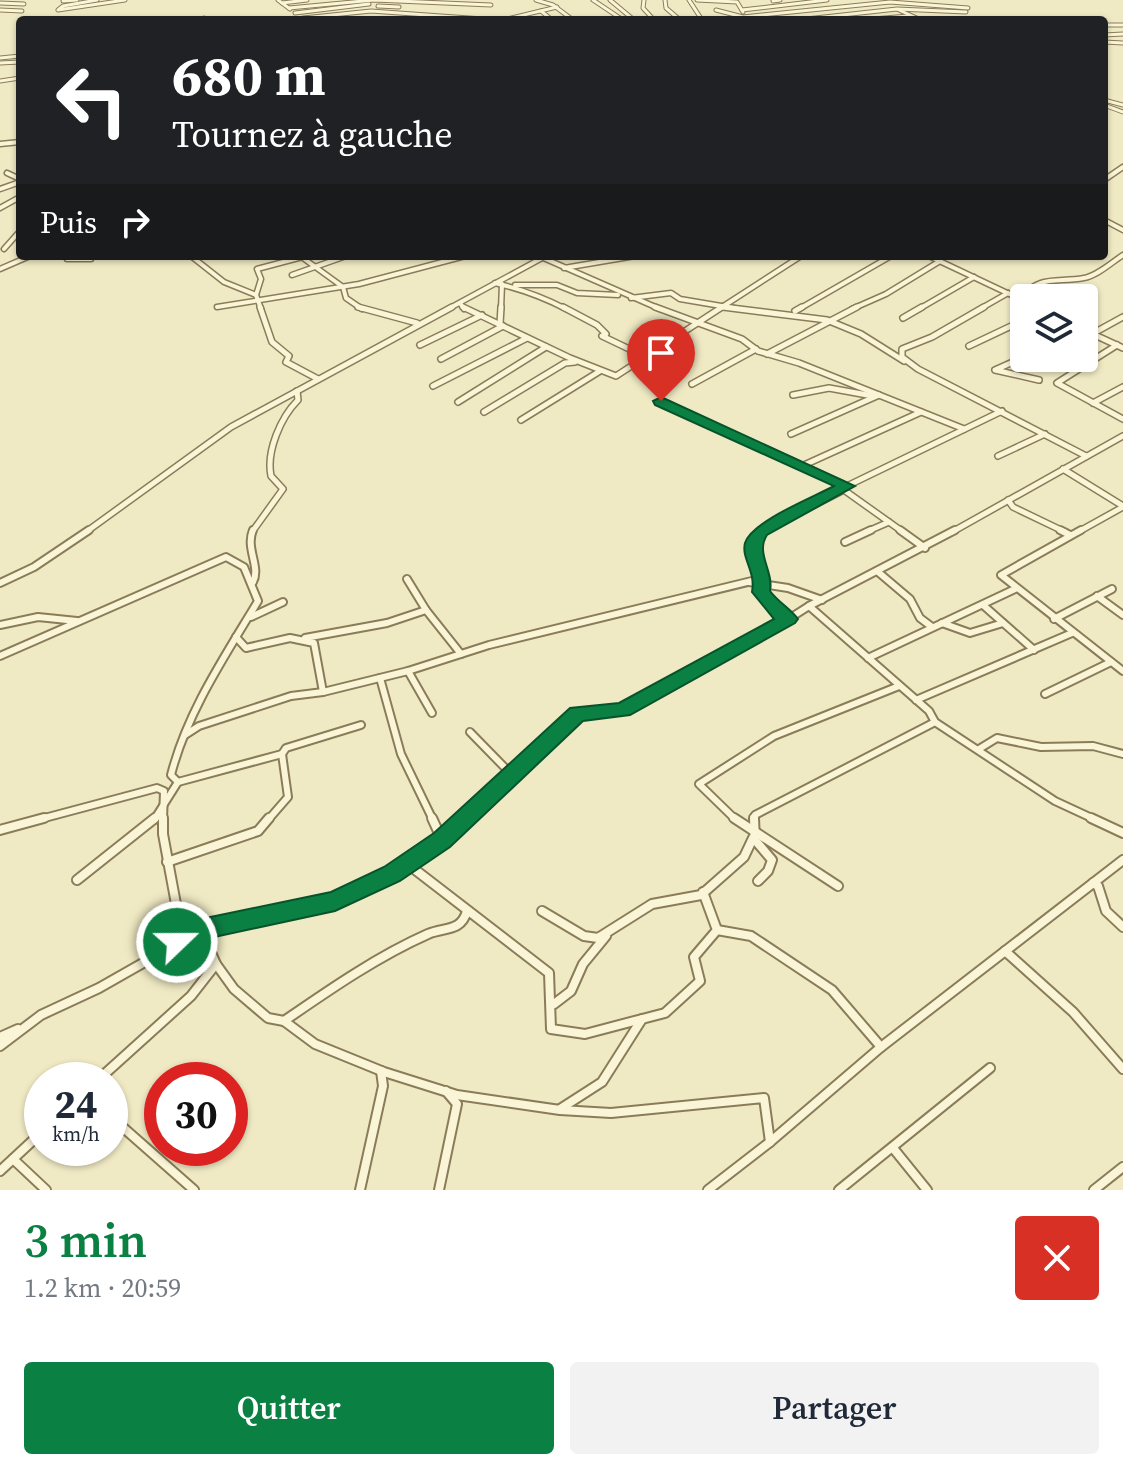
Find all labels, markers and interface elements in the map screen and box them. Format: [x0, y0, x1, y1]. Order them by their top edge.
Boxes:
text: 680 m [172, 37, 326, 114]
icon: left [40, 48, 144, 152]
text: Tournez à gauche [172, 110, 453, 159]
icon: right [113, 200, 157, 244]
text: Puis [40, 202, 97, 243]
map controls [1010, 284, 1098, 372]
button: layers [1010, 284, 1098, 372]
pin [627, 319, 695, 401]
icon: arrive [639, 331, 683, 375]
position arrow [135, 900, 219, 984]
speed limit sign: 30 [144, 1062, 248, 1166]
text: 24 [54, 1077, 98, 1131]
text: km/h [52, 1120, 100, 1148]
text: 3 min [24, 1207, 147, 1273]
button: close [1015, 1216, 1099, 1300]
text: 1.2 km · 20:59 [24, 1270, 181, 1306]
button: Quitter [24, 1362, 554, 1454]
button: Partager [570, 1362, 1099, 1454]

